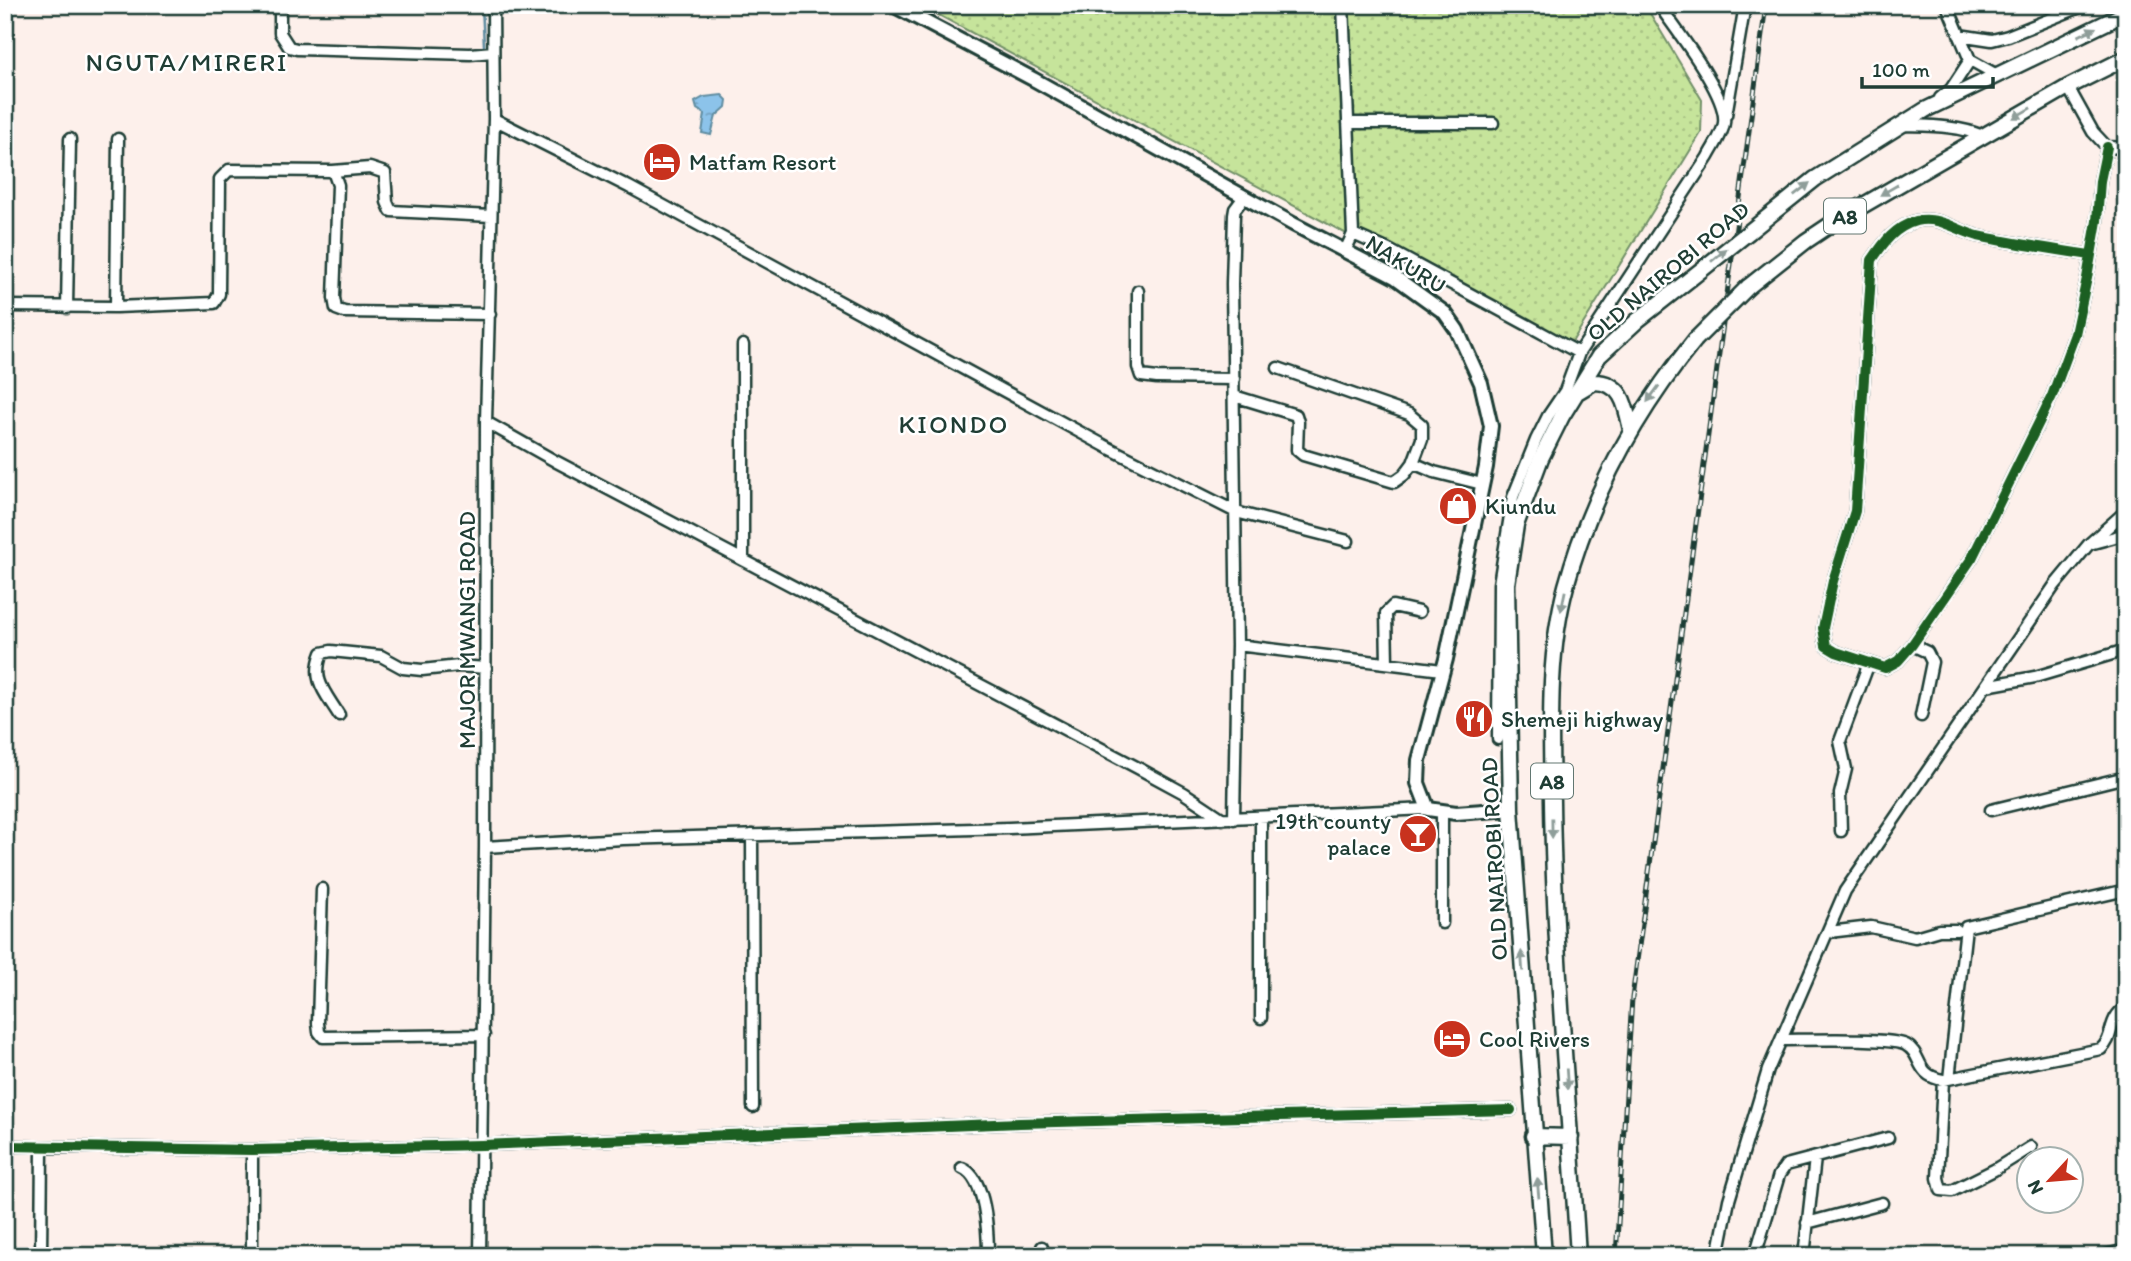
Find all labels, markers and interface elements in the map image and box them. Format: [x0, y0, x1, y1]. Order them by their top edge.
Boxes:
one-way arrow [2077, 27, 2097, 38]
district label: NGUTA/MIRERI [85, 46, 289, 78]
scale bar [1862, 46, 1993, 90]
text: 100 m [1872, 57, 1930, 82]
one-way arrow [2013, 107, 2032, 119]
hotel icon: Matfam Resort [641, 141, 683, 183]
place label: Matfam Resort [689, 148, 837, 176]
one-way arrow [1793, 182, 1811, 196]
one-way arrow [1880, 184, 1899, 196]
street label: OLD NAIROBI ROAD [1581, 195, 1755, 347]
road number: A8 [1824, 198, 1866, 234]
street label: NAKURU [1361, 228, 1451, 300]
one-way arrow [1711, 248, 1728, 263]
one-way arrow [1647, 385, 1661, 403]
district label: KIONDO [899, 408, 1009, 440]
shop icon: Kiundu [1437, 485, 1479, 527]
place label: Kiundu [1485, 492, 1556, 520]
street label: MAJOR MWANGI ROAD [453, 511, 481, 749]
one-way arrow [1557, 590, 1568, 612]
restaurant icon: Shemeji highway [1453, 698, 1495, 740]
place label: Shemeji highway [1501, 705, 1664, 733]
street label: OLD NAIROBI ROAD [1475, 756, 1513, 962]
road number: A8 [1531, 764, 1573, 798]
place label: 19th county palace [1275, 807, 1391, 861]
bar icon: 19th county palace [1397, 813, 1439, 855]
one-way arrow [1546, 817, 1558, 839]
one-way arrow [1516, 950, 1527, 972]
hotel icon: Cool Rivers [1431, 1018, 1473, 1060]
place label: Cool Rivers [1479, 1025, 1590, 1053]
one-way arrow [1561, 1068, 1572, 1090]
north arrow [2016, 1146, 2086, 1216]
text: N [2022, 1176, 2048, 1198]
one-way arrow [1532, 1177, 1543, 1199]

